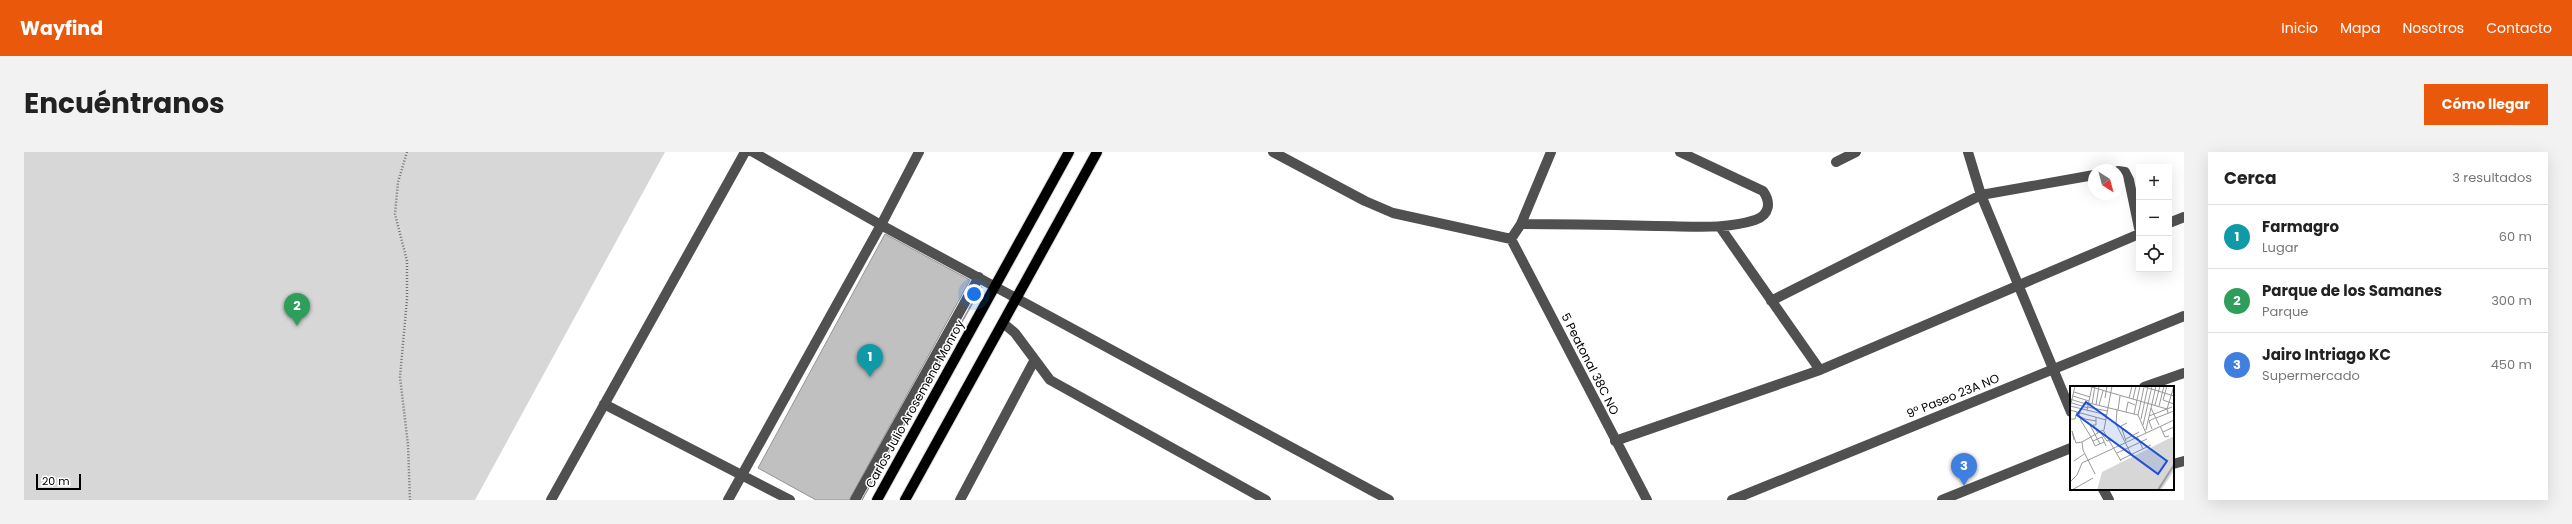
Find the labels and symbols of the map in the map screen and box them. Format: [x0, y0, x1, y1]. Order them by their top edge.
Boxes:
north arrow [2088, 164, 2124, 200]
your location [964, 284, 984, 304]
pin: 2 [284, 293, 310, 326]
street label: 5 Peatonal 38C NO [1557, 310, 1623, 418]
street label: Carlos Julio Arosemena Monroy [861, 316, 968, 491]
pin: 1 [857, 344, 883, 377]
street label: 9º Paseo 23A NO [1904, 369, 2002, 422]
inset map [2070, 386, 2174, 490]
pin: 3 [1951, 453, 1977, 486]
scale bar [36, 472, 81, 491]

